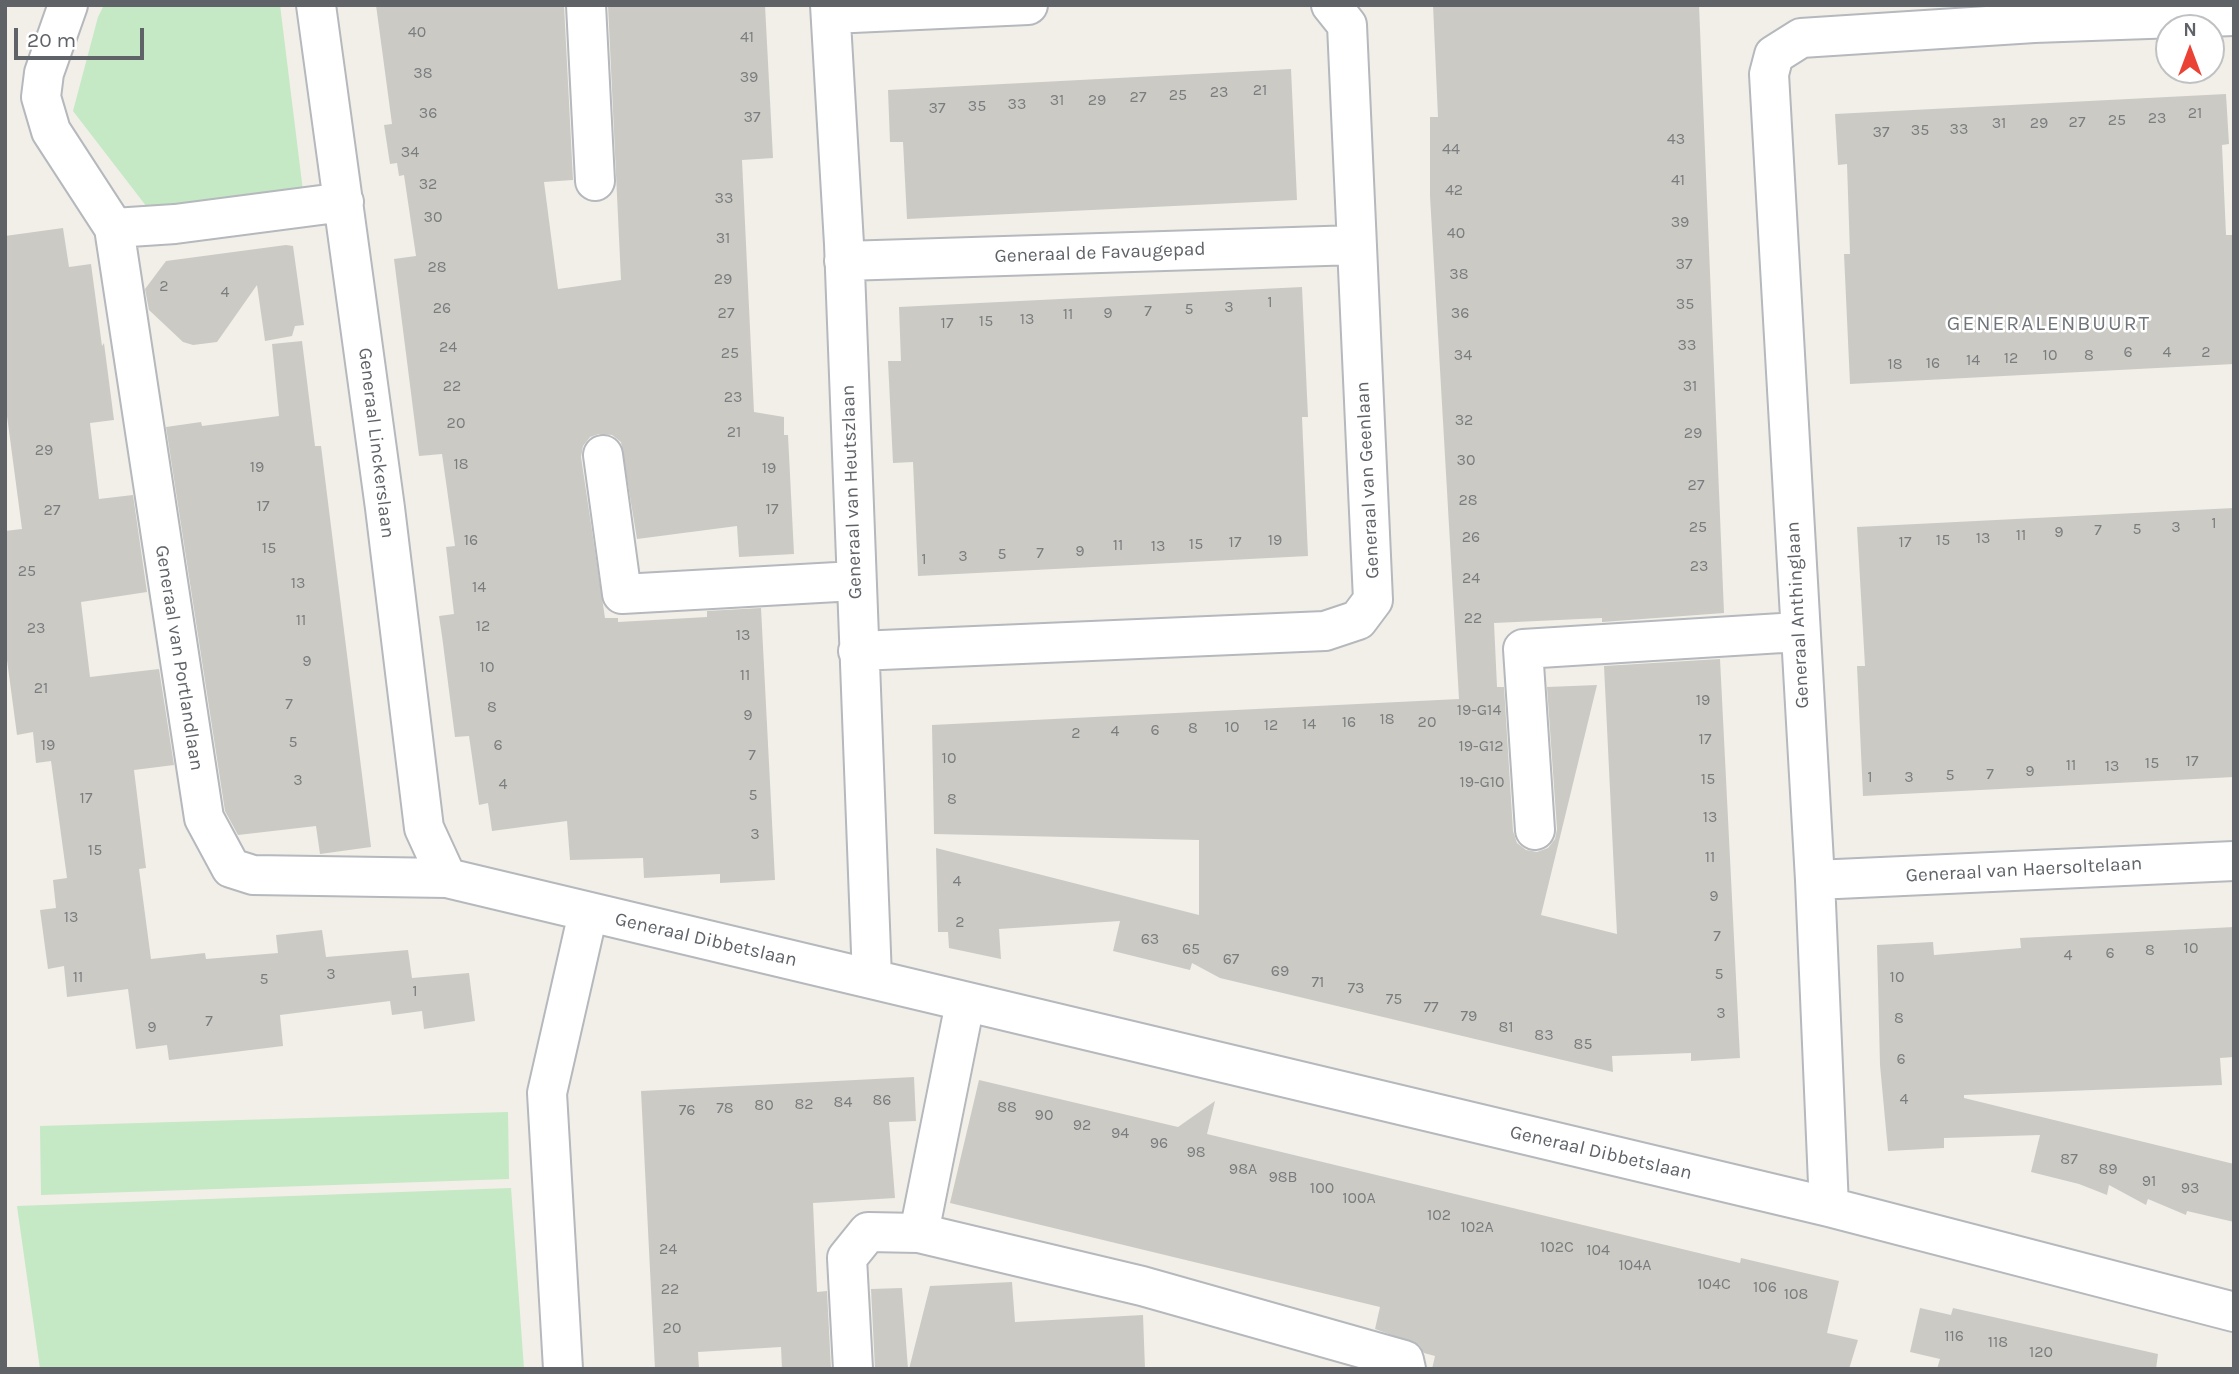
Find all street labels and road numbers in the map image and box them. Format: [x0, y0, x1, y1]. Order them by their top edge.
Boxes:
street label: Generaal de Favaugepad [994, 238, 1206, 268]
street label: Generaal Linckerslaan [353, 346, 399, 540]
street label: Generaal van Geenlaan [1351, 381, 1385, 579]
street label: Generaal van Heutszlaan [837, 384, 867, 600]
street label: Generaal Anthinglaan [1782, 521, 1814, 709]
street label: Generaal van Portlandlaan [150, 544, 208, 772]
street label: Generaal van Haersoltelaan [1905, 852, 2143, 888]
street label: Generaal Dibbetslaan [613, 908, 799, 972]
street label: Generaal Dibbetslaan [1508, 1121, 1694, 1185]

